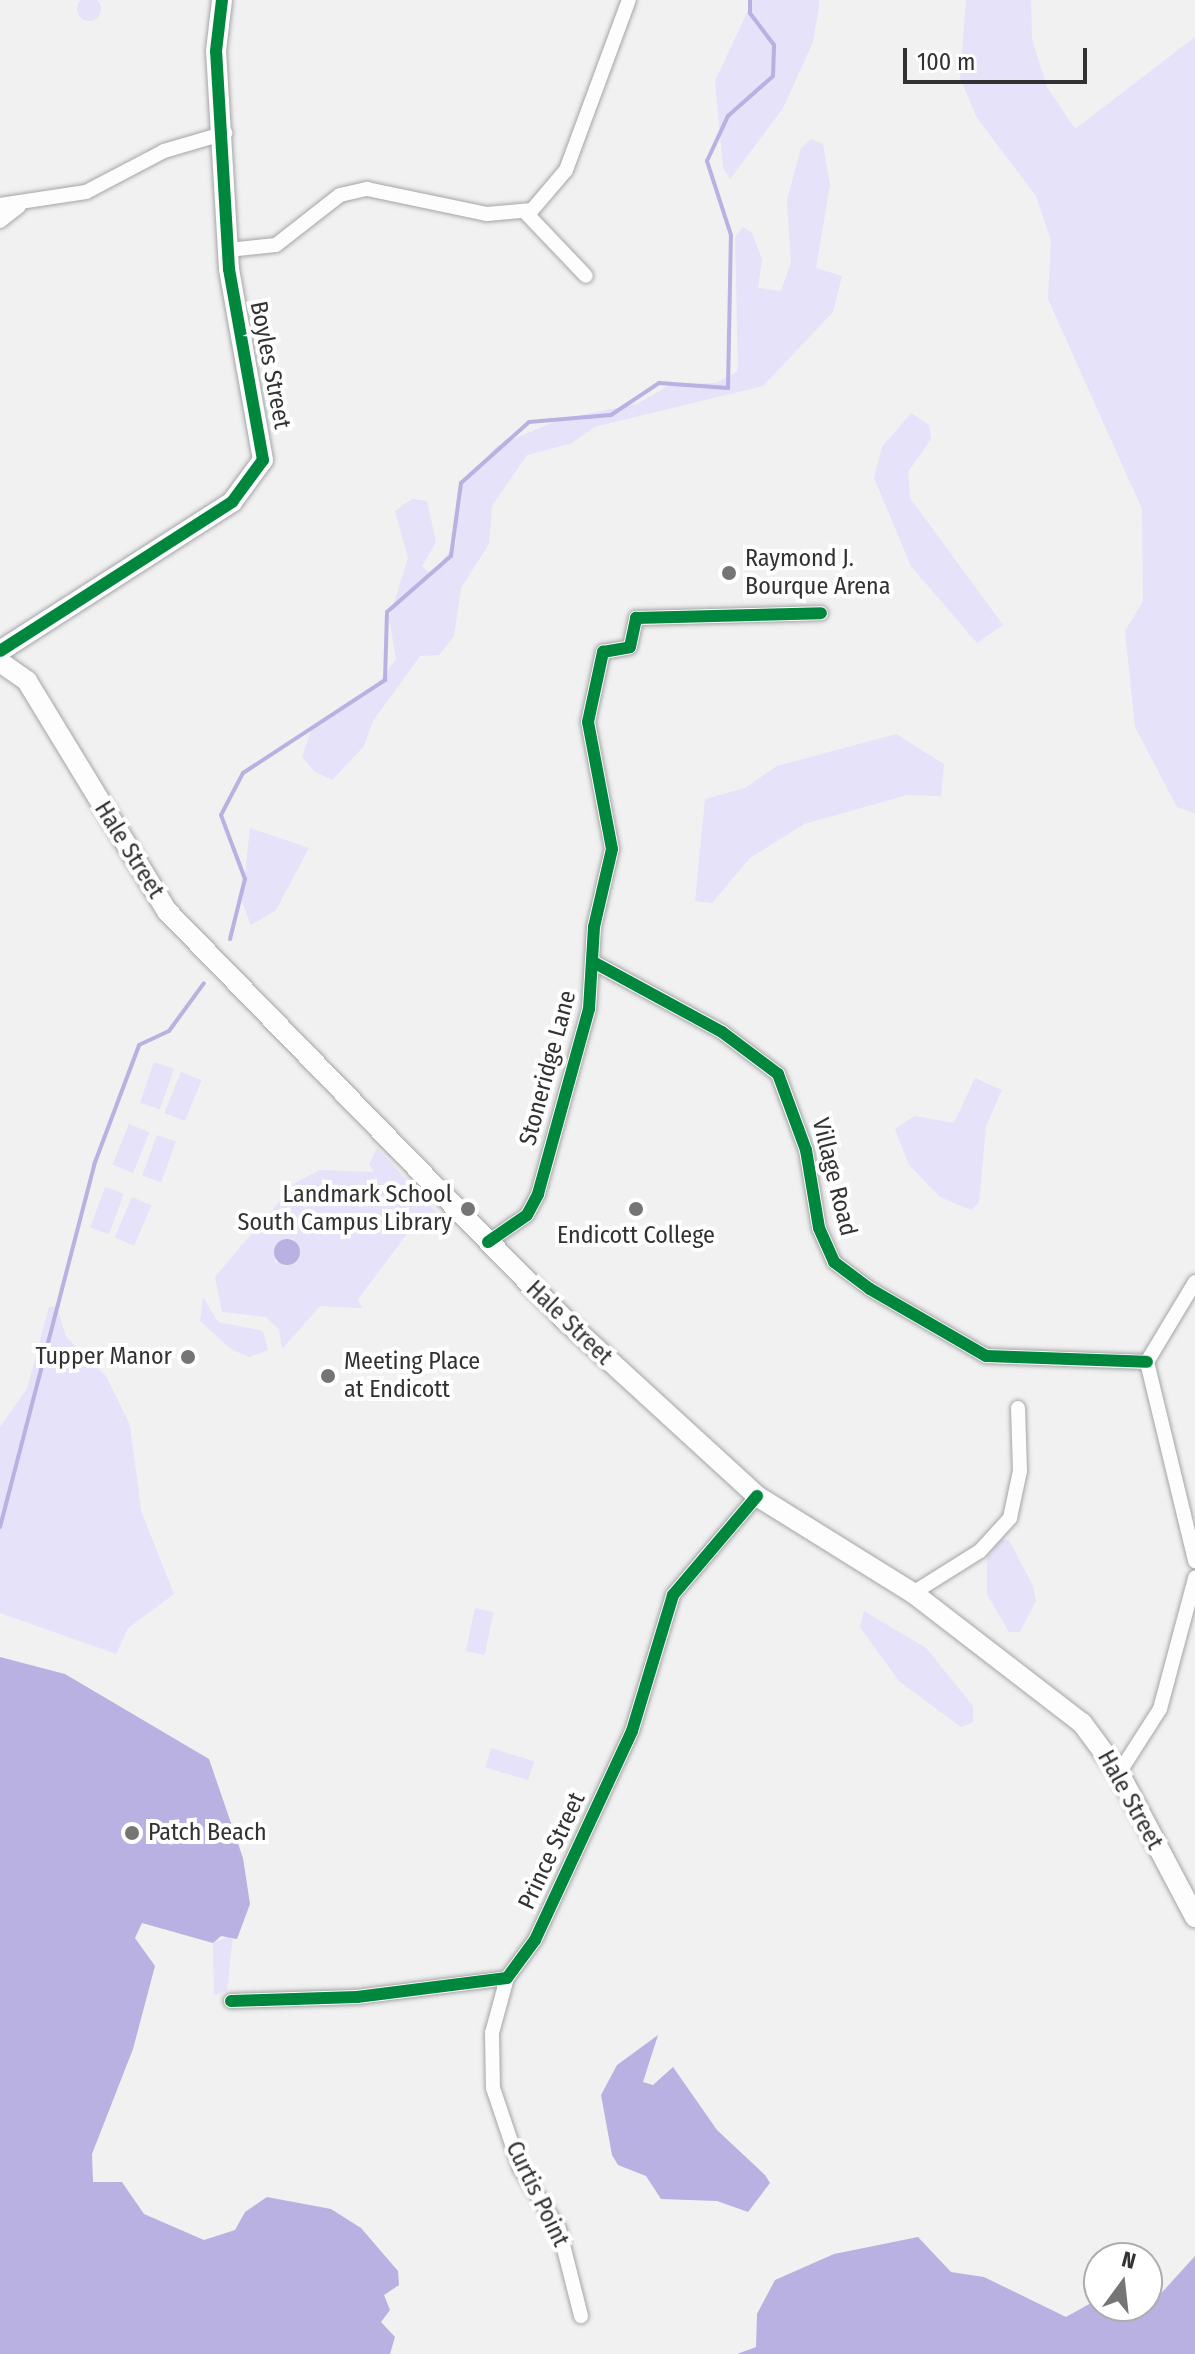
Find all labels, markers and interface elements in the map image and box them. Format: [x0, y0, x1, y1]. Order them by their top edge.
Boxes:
scale bar [907, 32, 1091, 82]
text: 100 m [917, 48, 975, 76]
street label: Boyles Street [244, 299, 296, 431]
place label: Raymond J. Bourque Arena [745, 545, 891, 601]
marker: Raymond J. Bourque Arena [720, 564, 738, 582]
street label: Hale Street [88, 796, 170, 904]
street label: Stoneridge Lane [514, 988, 582, 1148]
street label: Village Road [805, 1115, 863, 1239]
place label: Landmark School South Campus Library [237, 1181, 452, 1237]
marker: Landmark School South Campus Library [459, 1200, 477, 1218]
marker: Endicott College [627, 1200, 645, 1218]
place label: Endicott College [557, 1222, 715, 1250]
street label: Hale Street [520, 1275, 618, 1371]
place label: Tupper Manor [35, 1343, 172, 1371]
marker: Tupper Manor [179, 1348, 197, 1366]
place label: Meeting Place at Endicott [344, 1348, 480, 1404]
marker: Meeting Place at Endicott [319, 1367, 337, 1385]
street label: Hale Street [1091, 1745, 1169, 1855]
street label: Prince Street [512, 1788, 592, 1914]
place label: Patch Beach [148, 1819, 267, 1847]
marker: Patch Beach [123, 1824, 141, 1842]
street label: Curtis Point [499, 2137, 575, 2251]
north arrow [1083, 2242, 1163, 2322]
text: N [1119, 2246, 1139, 2275]

